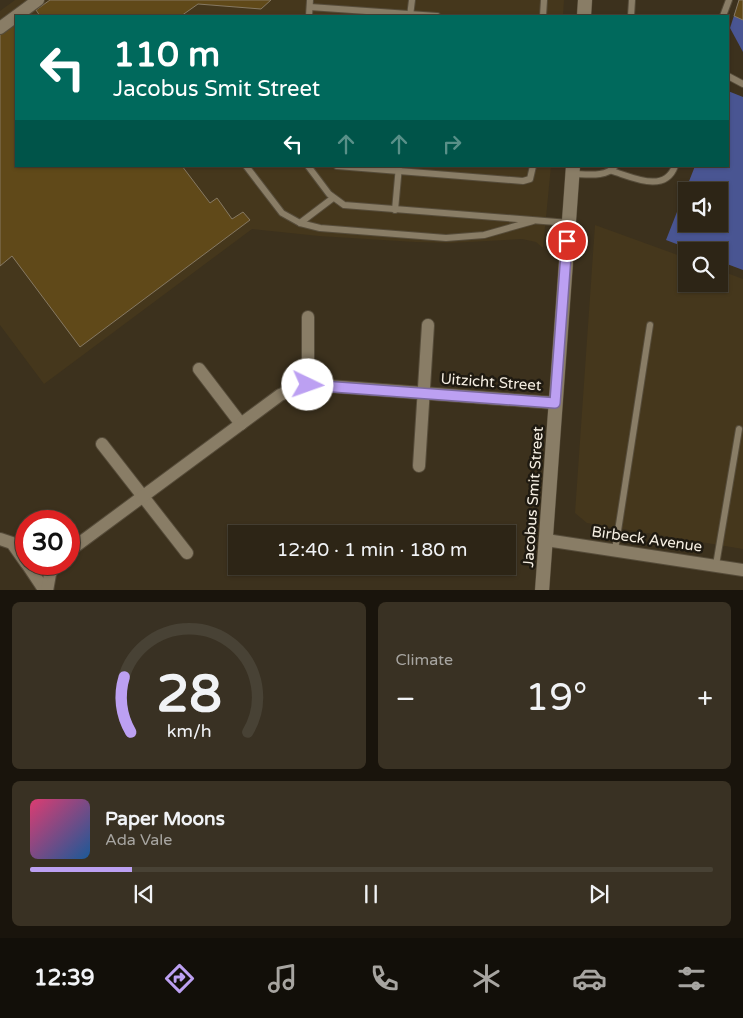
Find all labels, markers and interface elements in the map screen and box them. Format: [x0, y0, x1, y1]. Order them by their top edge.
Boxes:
text: 110 m [113, 34, 220, 76]
icon: left [30, 35, 95, 100]
text: Jacobus Smit Street [113, 76, 320, 102]
icon: left [279, 130, 307, 158]
icon: ahead [332, 130, 360, 158]
icon: ahead [385, 130, 413, 158]
icon: right [438, 130, 466, 158]
map controls [678, 182, 728, 292]
button: sound [678, 182, 728, 232]
pin [546, 220, 588, 262]
icon: arrive [553, 227, 581, 255]
button: search [678, 242, 728, 292]
position arrow [281, 358, 333, 410]
street label: Uitzicht Street [440, 369, 542, 395]
street label: Jacobus Smit Street [519, 426, 547, 568]
speed limit sign: 30 [15, 510, 80, 575]
street label: Birbeck Avenue [591, 522, 703, 556]
text: 12:40 · 1 min · 180 m [276, 539, 468, 561]
text: Climate [396, 650, 453, 670]
text: 28 [156, 663, 221, 726]
text: 19° [525, 675, 587, 721]
text: − [396, 682, 415, 716]
text: + [697, 682, 713, 716]
text: km/h [166, 721, 211, 742]
text: Paper Moons [105, 808, 225, 830]
text: Ada Vale [105, 830, 172, 850]
icon: previous [130, 880, 158, 908]
icon: pause [357, 880, 385, 908]
icon: next [585, 880, 613, 908]
icon: directions [162, 961, 197, 996]
icon: music [265, 961, 300, 996]
icon: phone [367, 961, 402, 996]
icon: climate [469, 961, 504, 996]
icon: car [572, 961, 607, 996]
icon: filters [674, 961, 709, 996]
text: 12:39 [34, 965, 95, 991]

